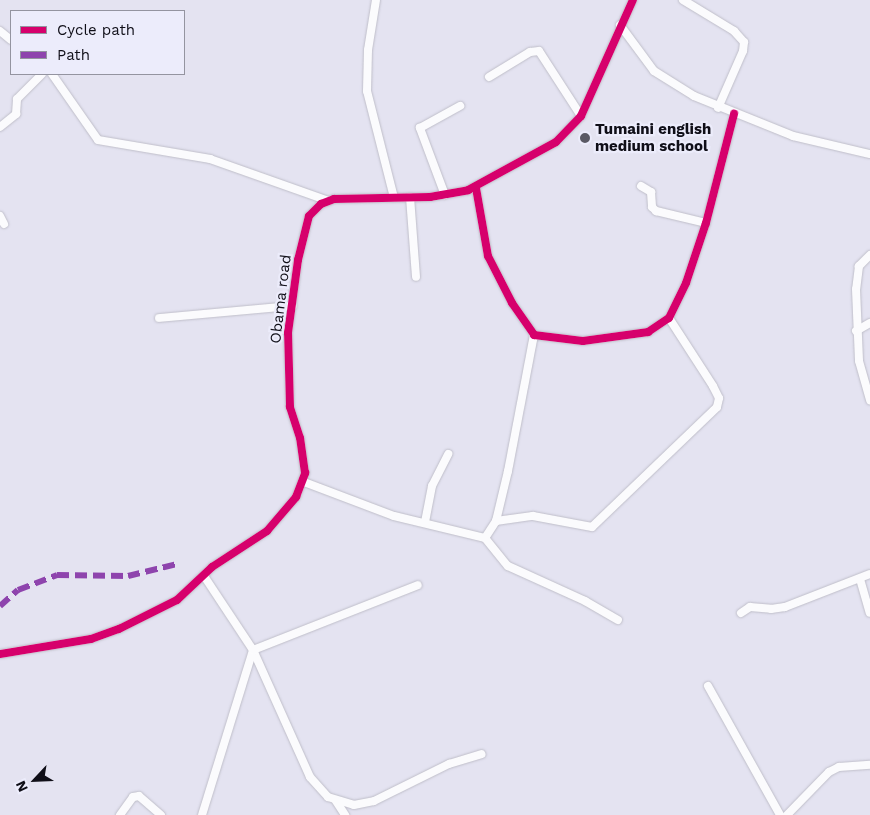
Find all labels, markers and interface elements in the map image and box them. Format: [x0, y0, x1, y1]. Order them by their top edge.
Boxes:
legend [10, 10, 185, 75]
text: Cycle path [57, 21, 135, 39]
text: Path [57, 46, 90, 64]
place label: Tumaini english medium school [595, 120, 711, 155]
marker: Tumaini english medium school [579, 132, 591, 144]
street label: Obama road [267, 253, 295, 345]
north arrow [10, 755, 60, 805]
text: N [12, 778, 31, 794]

